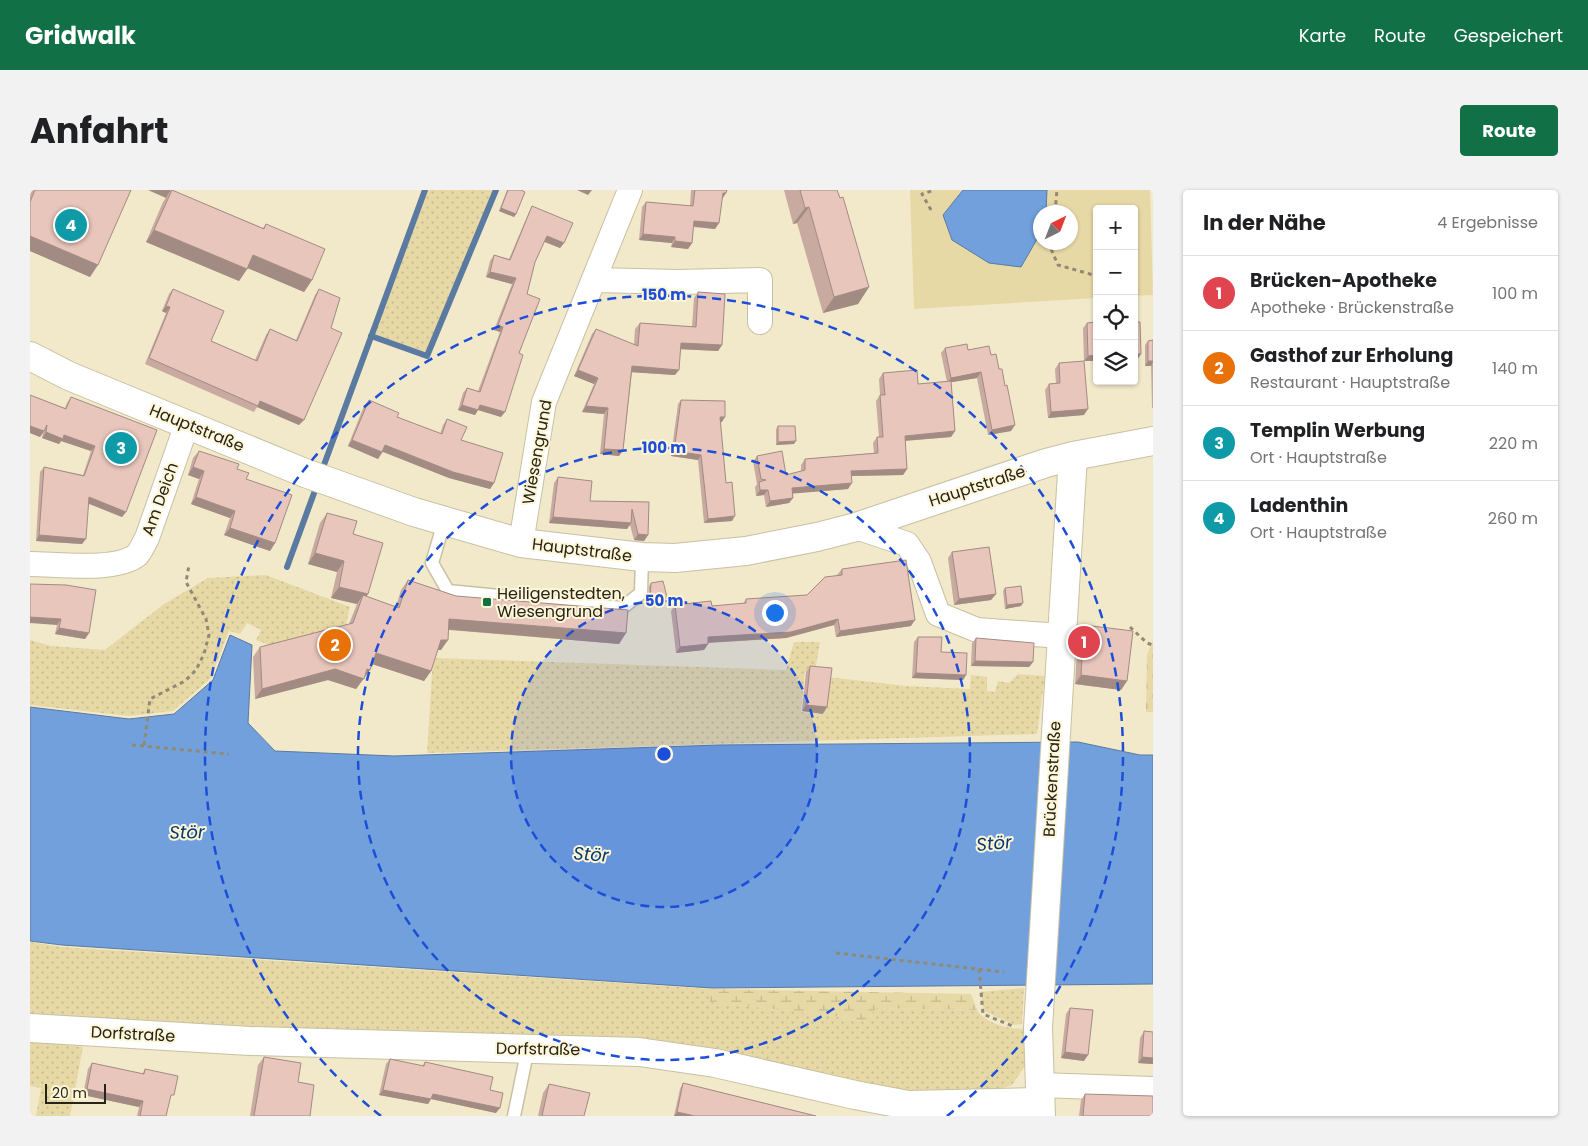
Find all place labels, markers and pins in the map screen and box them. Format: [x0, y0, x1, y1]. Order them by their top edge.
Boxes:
pin: 4 [55, 206, 87, 244]
pin: 3 [105, 429, 137, 467]
place label: Heiligenstedten, Wiesengrund [497, 582, 625, 623]
marker: Heiligenstedten, Wiesengrund [481, 596, 493, 608]
pin: 1 [1068, 623, 1100, 661]
pin: 2 [319, 626, 351, 664]
centre of rings [655, 745, 673, 763]

